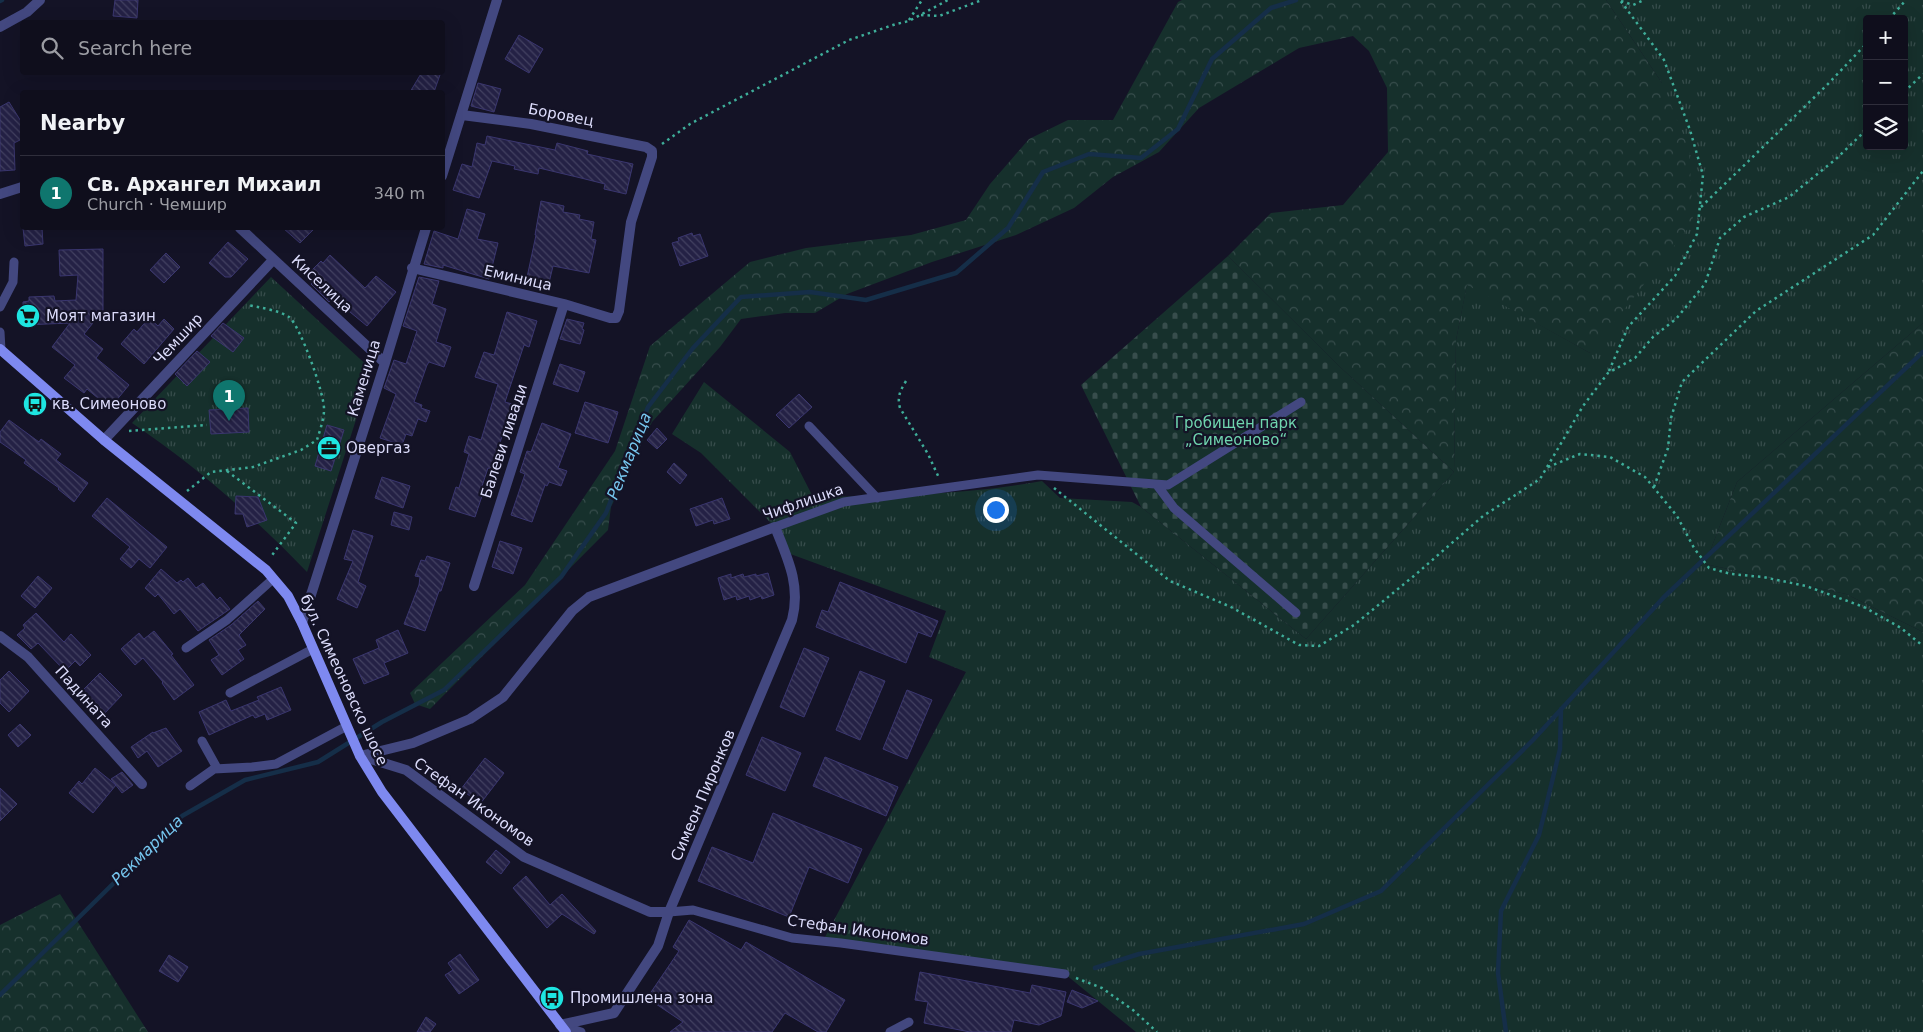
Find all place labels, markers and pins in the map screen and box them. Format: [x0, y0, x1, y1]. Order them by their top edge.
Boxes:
supermarket icon: Моят магазин [15, 303, 41, 329]
place label: Моят магазин [46, 307, 156, 325]
pin: 1 [213, 380, 245, 421]
bus stop icon: кв. Симеоново [22, 391, 48, 417]
place label: кв. Симеоново [52, 395, 166, 413]
office icon: Овергаз [316, 435, 342, 461]
place label: Овергаз [346, 439, 410, 457]
bus stop icon: Промишлена зона [539, 985, 565, 1011]
place label: Промишлена зона [570, 989, 714, 1007]

